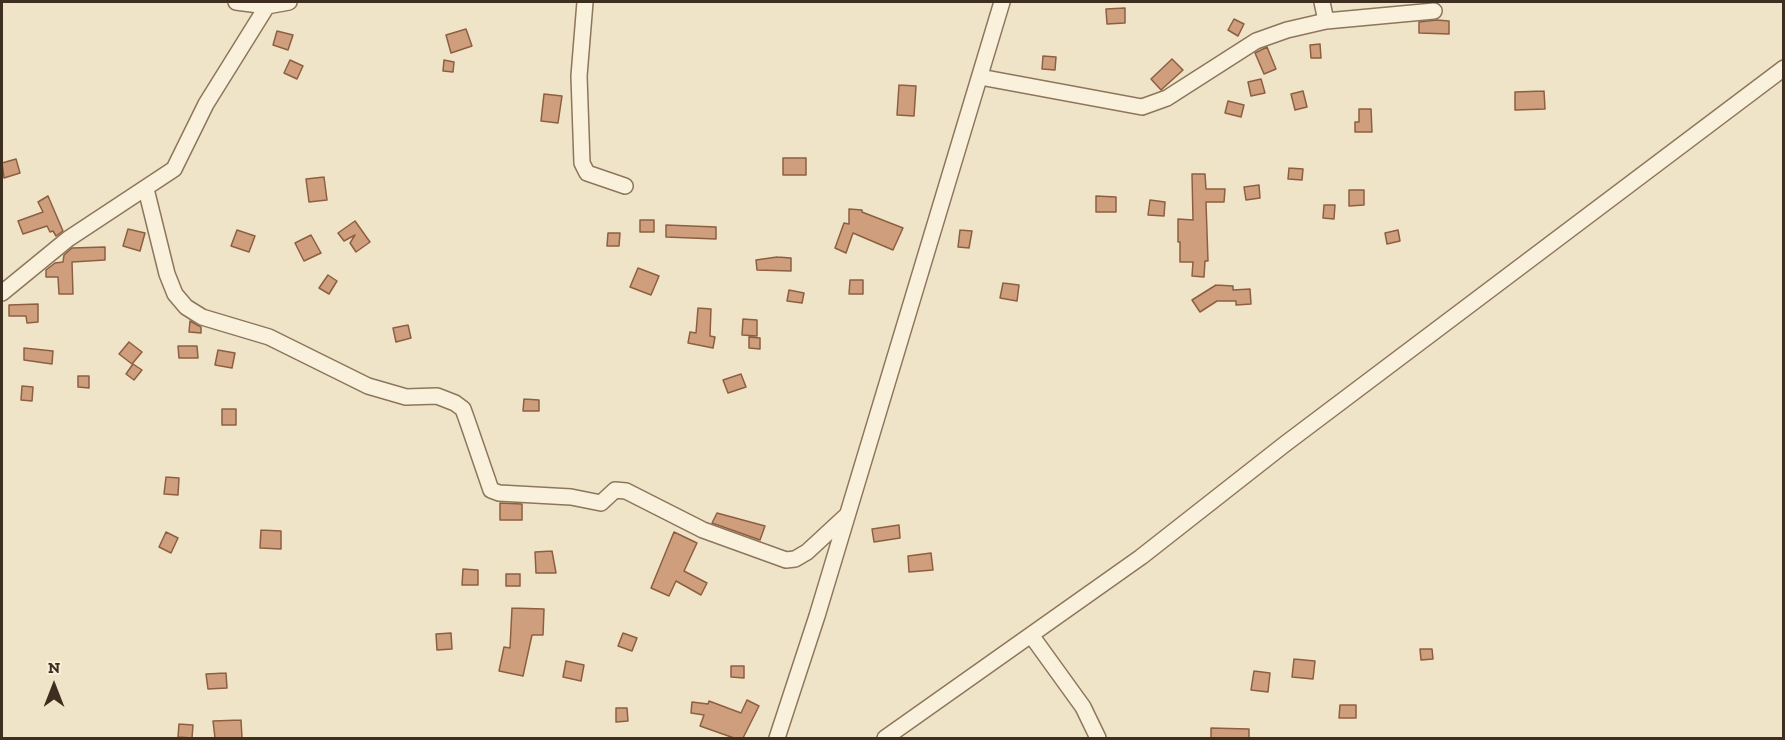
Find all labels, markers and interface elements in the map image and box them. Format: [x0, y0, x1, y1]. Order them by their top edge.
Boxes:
north arrow [24, 656, 84, 716]
text: N [48, 658, 60, 677]

